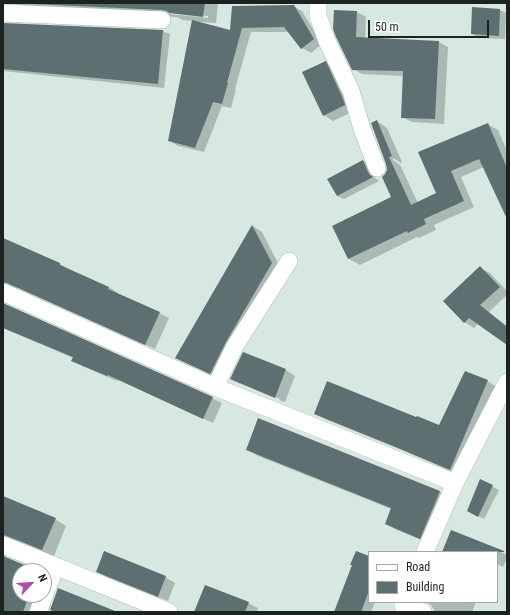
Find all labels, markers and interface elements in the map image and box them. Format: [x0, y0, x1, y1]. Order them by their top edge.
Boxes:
scale bar [370, 12, 491, 38]
text: 50 m [375, 20, 399, 34]
legend [368, 551, 498, 603]
text: Road [406, 560, 430, 574]
north arrow [12, 563, 52, 603]
text: N [35, 572, 50, 584]
text: Building [406, 580, 444, 594]

